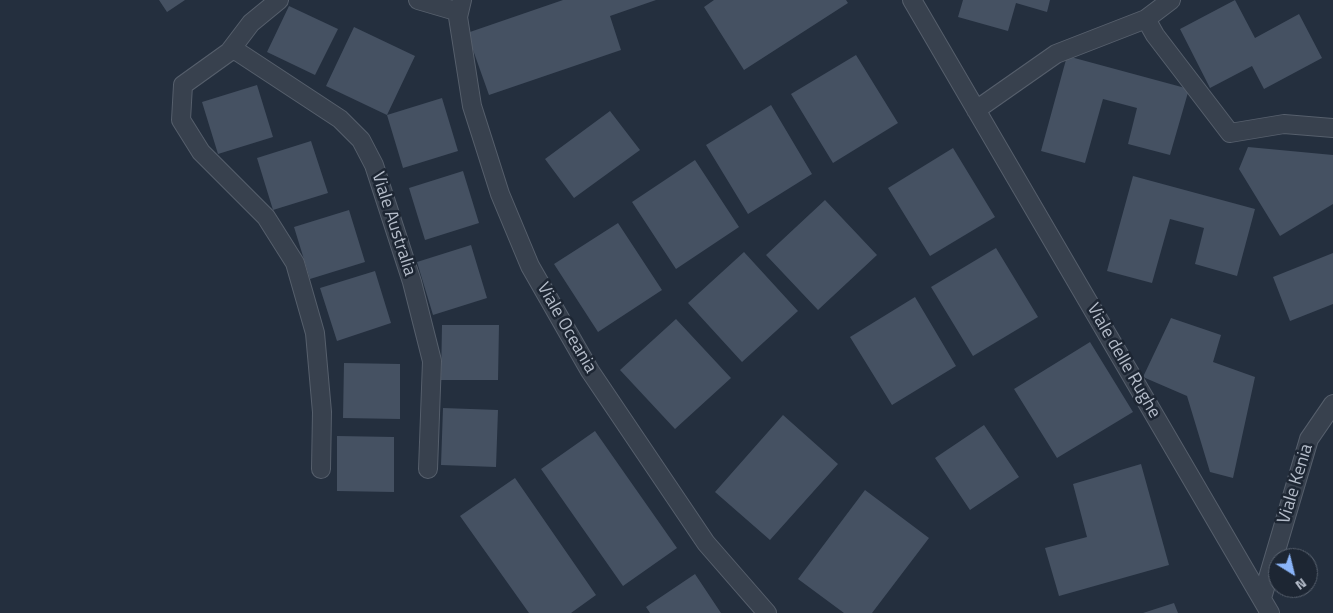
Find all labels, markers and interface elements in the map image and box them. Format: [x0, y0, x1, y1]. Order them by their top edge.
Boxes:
street label: Viale Australia [366, 169, 420, 279]
street label: Viale Oceania [531, 279, 601, 377]
street label: Viale delle Rughe [1081, 300, 1165, 422]
street label: Viale Kenia [1274, 441, 1318, 527]
north arrow [1268, 548, 1318, 598]
text: N [1291, 573, 1312, 596]

